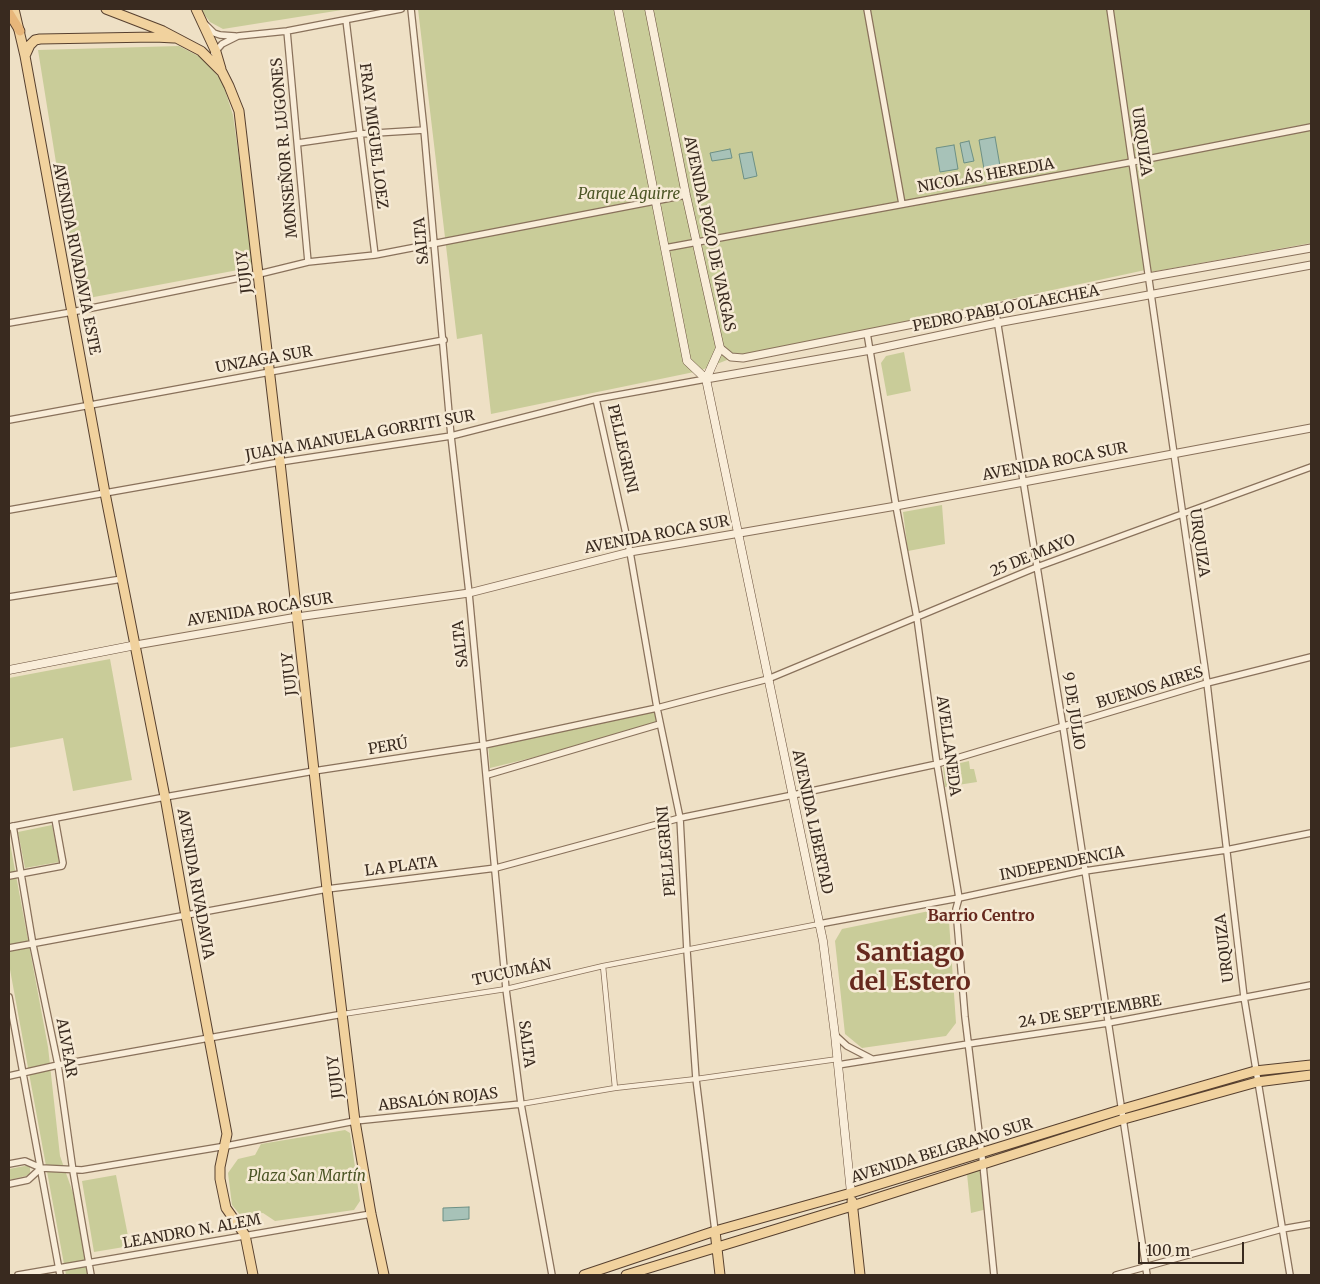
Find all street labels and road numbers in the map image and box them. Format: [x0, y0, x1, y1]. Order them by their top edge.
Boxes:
street label: MONSEÑOR R. LUGONES [268, 57, 302, 239]
street label: FRAY MIGUEL LOEZ [355, 62, 391, 210]
street label: URQUIZA [1127, 107, 1155, 177]
street label: AVENIDA POZO DE VARGAS [680, 135, 738, 333]
street label: NICOLÁS HEREDIA [916, 155, 1056, 197]
street label: AVENIDA RIVADAVIA ESTE [49, 162, 103, 356]
street label: SALTA [411, 217, 433, 265]
street label: JUJUY [233, 249, 257, 295]
street label: PEDRO PABLO OLAECHEA [911, 282, 1101, 336]
street label: UNZAGA SUR [214, 343, 314, 377]
street label: PELLEGRINI [603, 403, 641, 495]
street label: JUANA MANUELA GORRITI SUR [244, 407, 476, 465]
street label: AVENIDA ROCA SUR [981, 439, 1129, 485]
street label: URQUIZA [1185, 508, 1213, 578]
street label: AVENIDA ROCA SUR [583, 512, 731, 558]
street label: 25 DE MAYO [988, 531, 1078, 581]
street label: AVENIDA ROCA SUR [186, 590, 334, 630]
street label: SALTA [450, 619, 472, 669]
street label: JUJUY [279, 651, 301, 697]
street label: BUENOS AIRES [1094, 663, 1206, 713]
street label: 9 DE JULIO [1058, 671, 1088, 751]
street label: AVELLANEDA [932, 695, 964, 797]
street label: PERÚ [367, 735, 409, 759]
street label: AVENIDA LIBERTAD [788, 748, 836, 896]
street label: PELLEGRINI [654, 805, 680, 897]
street label: AVENIDA RIVADAVIA [173, 807, 217, 961]
street label: INDEPENDENCIA [998, 843, 1126, 885]
street label: LA PLATA [364, 854, 438, 880]
street label: URQUIZA [1212, 913, 1238, 983]
street label: TUCUMÁN [471, 956, 553, 990]
street label: 24 DE SEPTIEMBRE [1017, 992, 1163, 1032]
street label: ALVEAR [52, 1017, 80, 1079]
street label: SALTA [514, 1019, 538, 1069]
street label: JUJUY [324, 1054, 348, 1100]
street label: ABSALÓN ROJAS [377, 1085, 499, 1115]
street label: AVENIDA BELGRANO SUR [849, 1115, 1035, 1187]
street label: LEANDRO N. ALEM [122, 1211, 262, 1253]

